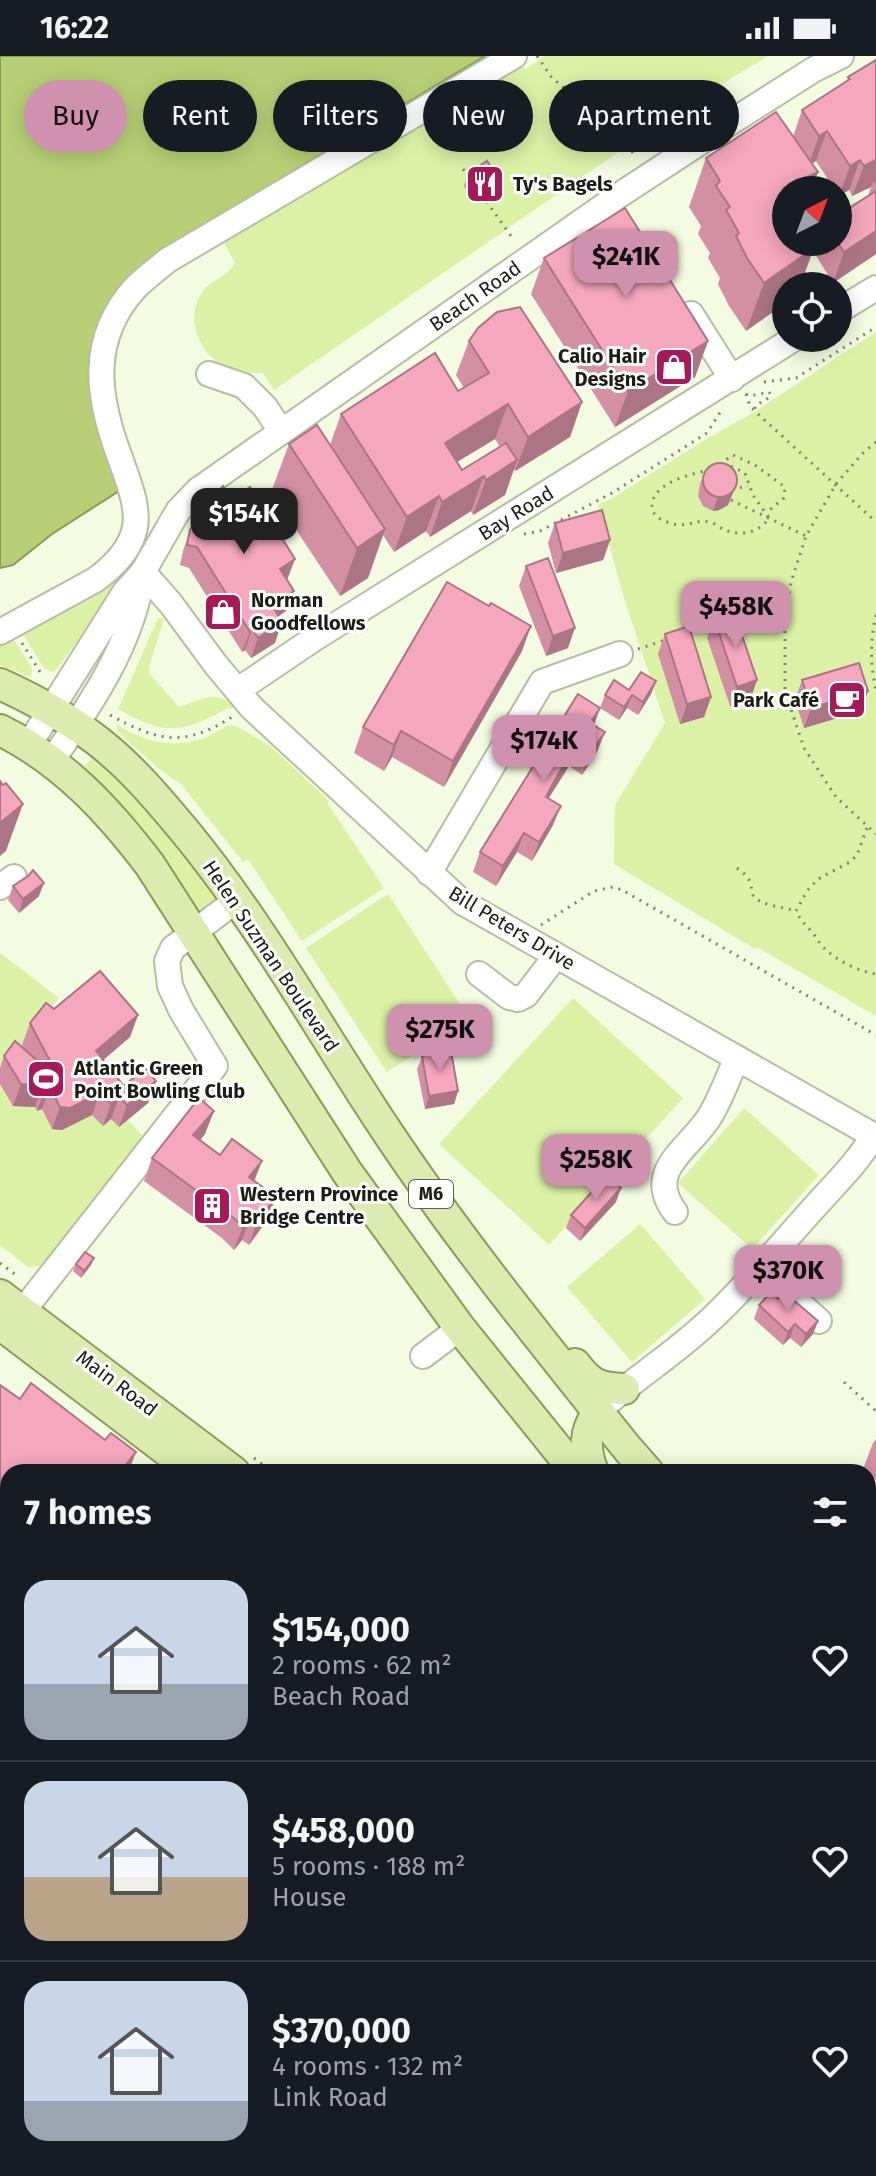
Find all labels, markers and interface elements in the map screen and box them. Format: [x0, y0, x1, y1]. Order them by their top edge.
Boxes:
text: 16:22 [40, 10, 109, 46]
chip: Buy [24, 80, 127, 152]
chip: Rent [143, 80, 257, 152]
chip: Filters [273, 80, 407, 152]
chip: New [423, 80, 533, 152]
chip: Apartment [549, 80, 739, 152]
restaurant icon: Ty's Bagels [464, 163, 506, 205]
place label: Ty's Bagels [513, 172, 613, 196]
north arrow [772, 176, 852, 256]
map controls [772, 176, 852, 352]
pin: $241K [570, 231, 682, 299]
text: $241K [592, 241, 660, 272]
street label: Beach Road [425, 256, 525, 336]
button: locate [772, 272, 852, 352]
place label: Calio Hair Designs [558, 344, 647, 391]
shop icon: Calio Hair Designs [653, 346, 695, 388]
street label: Bay Road [474, 481, 558, 545]
pin: $154K [188, 488, 300, 556]
text: $154K [209, 498, 279, 529]
pin: $458K [680, 581, 792, 649]
place label: Norman Goodfellows [251, 588, 366, 635]
shop icon: Norman Goodfellows [202, 591, 244, 633]
text: $458K [699, 591, 773, 622]
cafe icon: Park Café [826, 679, 868, 721]
place label: Park Café [733, 688, 819, 712]
pin: $174K [488, 715, 600, 783]
text: $174K [510, 725, 578, 756]
street label: Helen Suzman Boulevard [198, 856, 344, 1056]
street label: Bill Peters Drive [444, 881, 580, 975]
pin: $275K [384, 1004, 496, 1072]
text: $275K [405, 1014, 475, 1045]
place label: Atlantic Green Point Bowling Club [73, 1056, 245, 1103]
sports icon: Atlantic Green Point Bowling Club [25, 1058, 67, 1100]
pin: $258K [540, 1134, 652, 1202]
text: $258K [560, 1144, 632, 1175]
road number: M6 [409, 1180, 453, 1208]
place label: Western Province Bridge Centre [240, 1182, 398, 1229]
building icon: Western Province Bridge Centre [191, 1185, 233, 1227]
pin: $370K [732, 1245, 844, 1313]
text: $370K [752, 1255, 824, 1286]
street label: Main Road [72, 1345, 162, 1421]
icon: filters [808, 1490, 852, 1534]
text: 7 homes [24, 1492, 151, 1533]
text: $154,000 [272, 1609, 410, 1650]
icon: home [88, 1612, 184, 1708]
icon: heart [808, 1638, 852, 1682]
text: 2 rooms · 62 m² [272, 1650, 452, 1681]
text: Beach Road [272, 1681, 410, 1712]
text: $458,000 [272, 1810, 415, 1851]
icon: home [88, 1813, 184, 1909]
icon: heart [808, 1839, 852, 1883]
text: 5 rooms · 188 m² [272, 1851, 465, 1882]
text: House [272, 1882, 346, 1913]
text: $370,000 [272, 2010, 411, 2051]
icon: home [88, 2013, 184, 2109]
icon: heart [808, 2039, 852, 2083]
text: 4 rooms · 132 m² [272, 2051, 463, 2082]
text: Link Road [272, 2082, 388, 2113]

